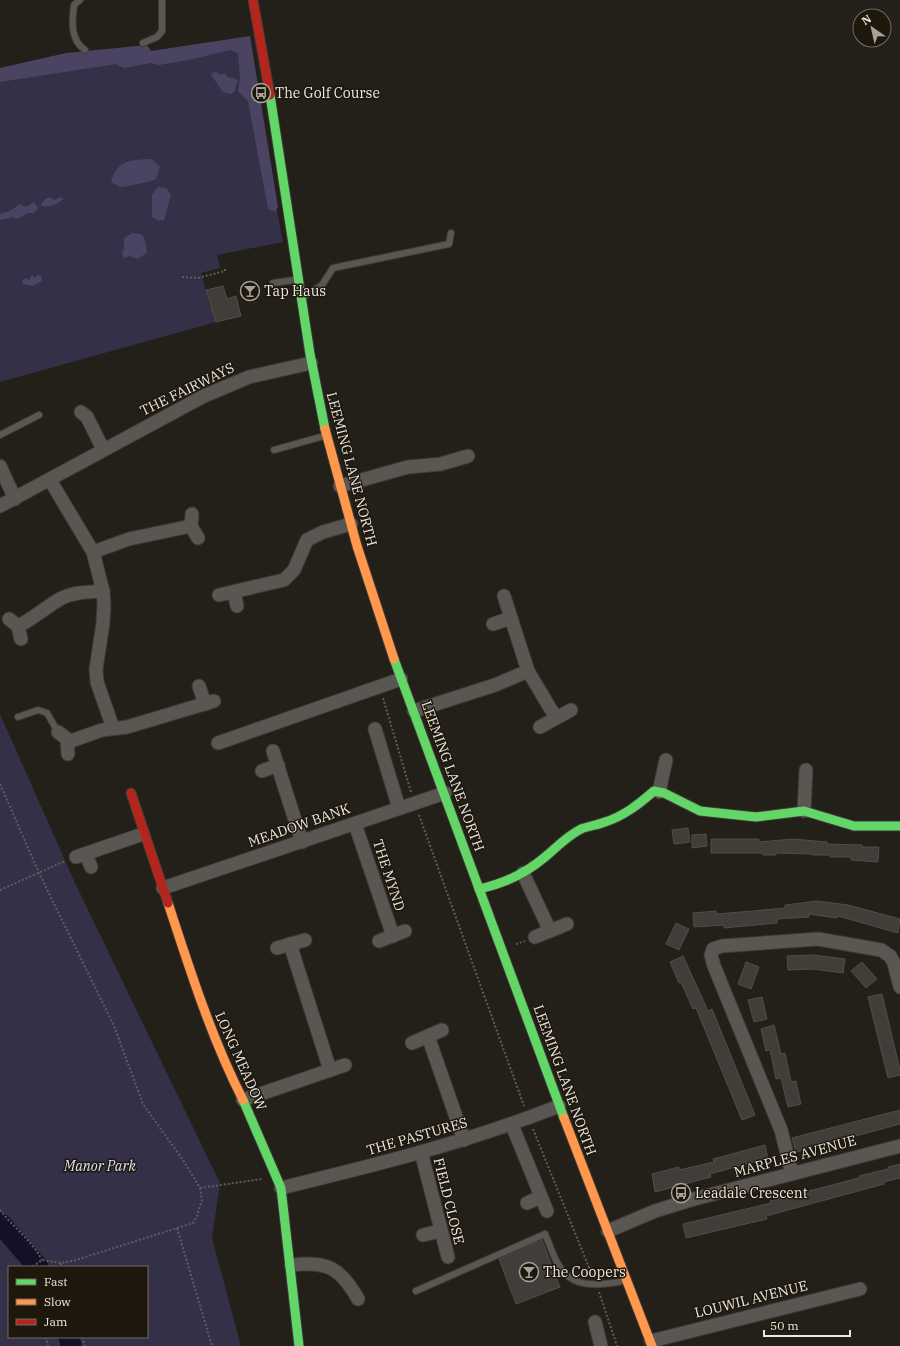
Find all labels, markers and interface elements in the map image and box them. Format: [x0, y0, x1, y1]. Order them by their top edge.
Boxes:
north arrow [852, 8, 892, 48]
text: N [859, 11, 874, 28]
bus stop icon: The Golf Course [250, 82, 272, 104]
place label: The Golf Course [275, 84, 380, 102]
bar icon: Tap Haus [239, 280, 261, 302]
place label: Tap Haus [264, 282, 326, 300]
street label: THE FAIRWAYS [137, 358, 237, 420]
street label: LEEMING LANE NORTH [323, 390, 381, 548]
street label: LEEMING LANE NORTH [417, 698, 489, 854]
street label: MEADOW BANK [246, 799, 353, 851]
street label: THE MYND [369, 837, 409, 913]
street label: LEEMING LANE NORTH [529, 1002, 601, 1158]
street label: LONG MEADOW [211, 1009, 271, 1114]
street label: THE PASTURES [364, 1113, 470, 1159]
street label: MARPLES AVENUE [732, 1131, 858, 1181]
street label: FIELD CLOSE [430, 1156, 468, 1246]
park label: Manor Park [63, 1157, 137, 1175]
bus stop icon: Leadale Crescent [670, 1182, 692, 1204]
place label: Leadale Crescent [695, 1184, 808, 1202]
bar icon: The Coopers [518, 1261, 540, 1283]
place label: The Coopers [543, 1263, 626, 1281]
legend [8, 1266, 148, 1338]
text: Fast [44, 1274, 68, 1289]
street label: LOUWIL AVENUE [693, 1276, 809, 1322]
text: Slow [44, 1294, 71, 1309]
scale bar [764, 1312, 850, 1338]
text: Jam [44, 1314, 68, 1329]
text: 50 m [770, 1318, 799, 1333]

